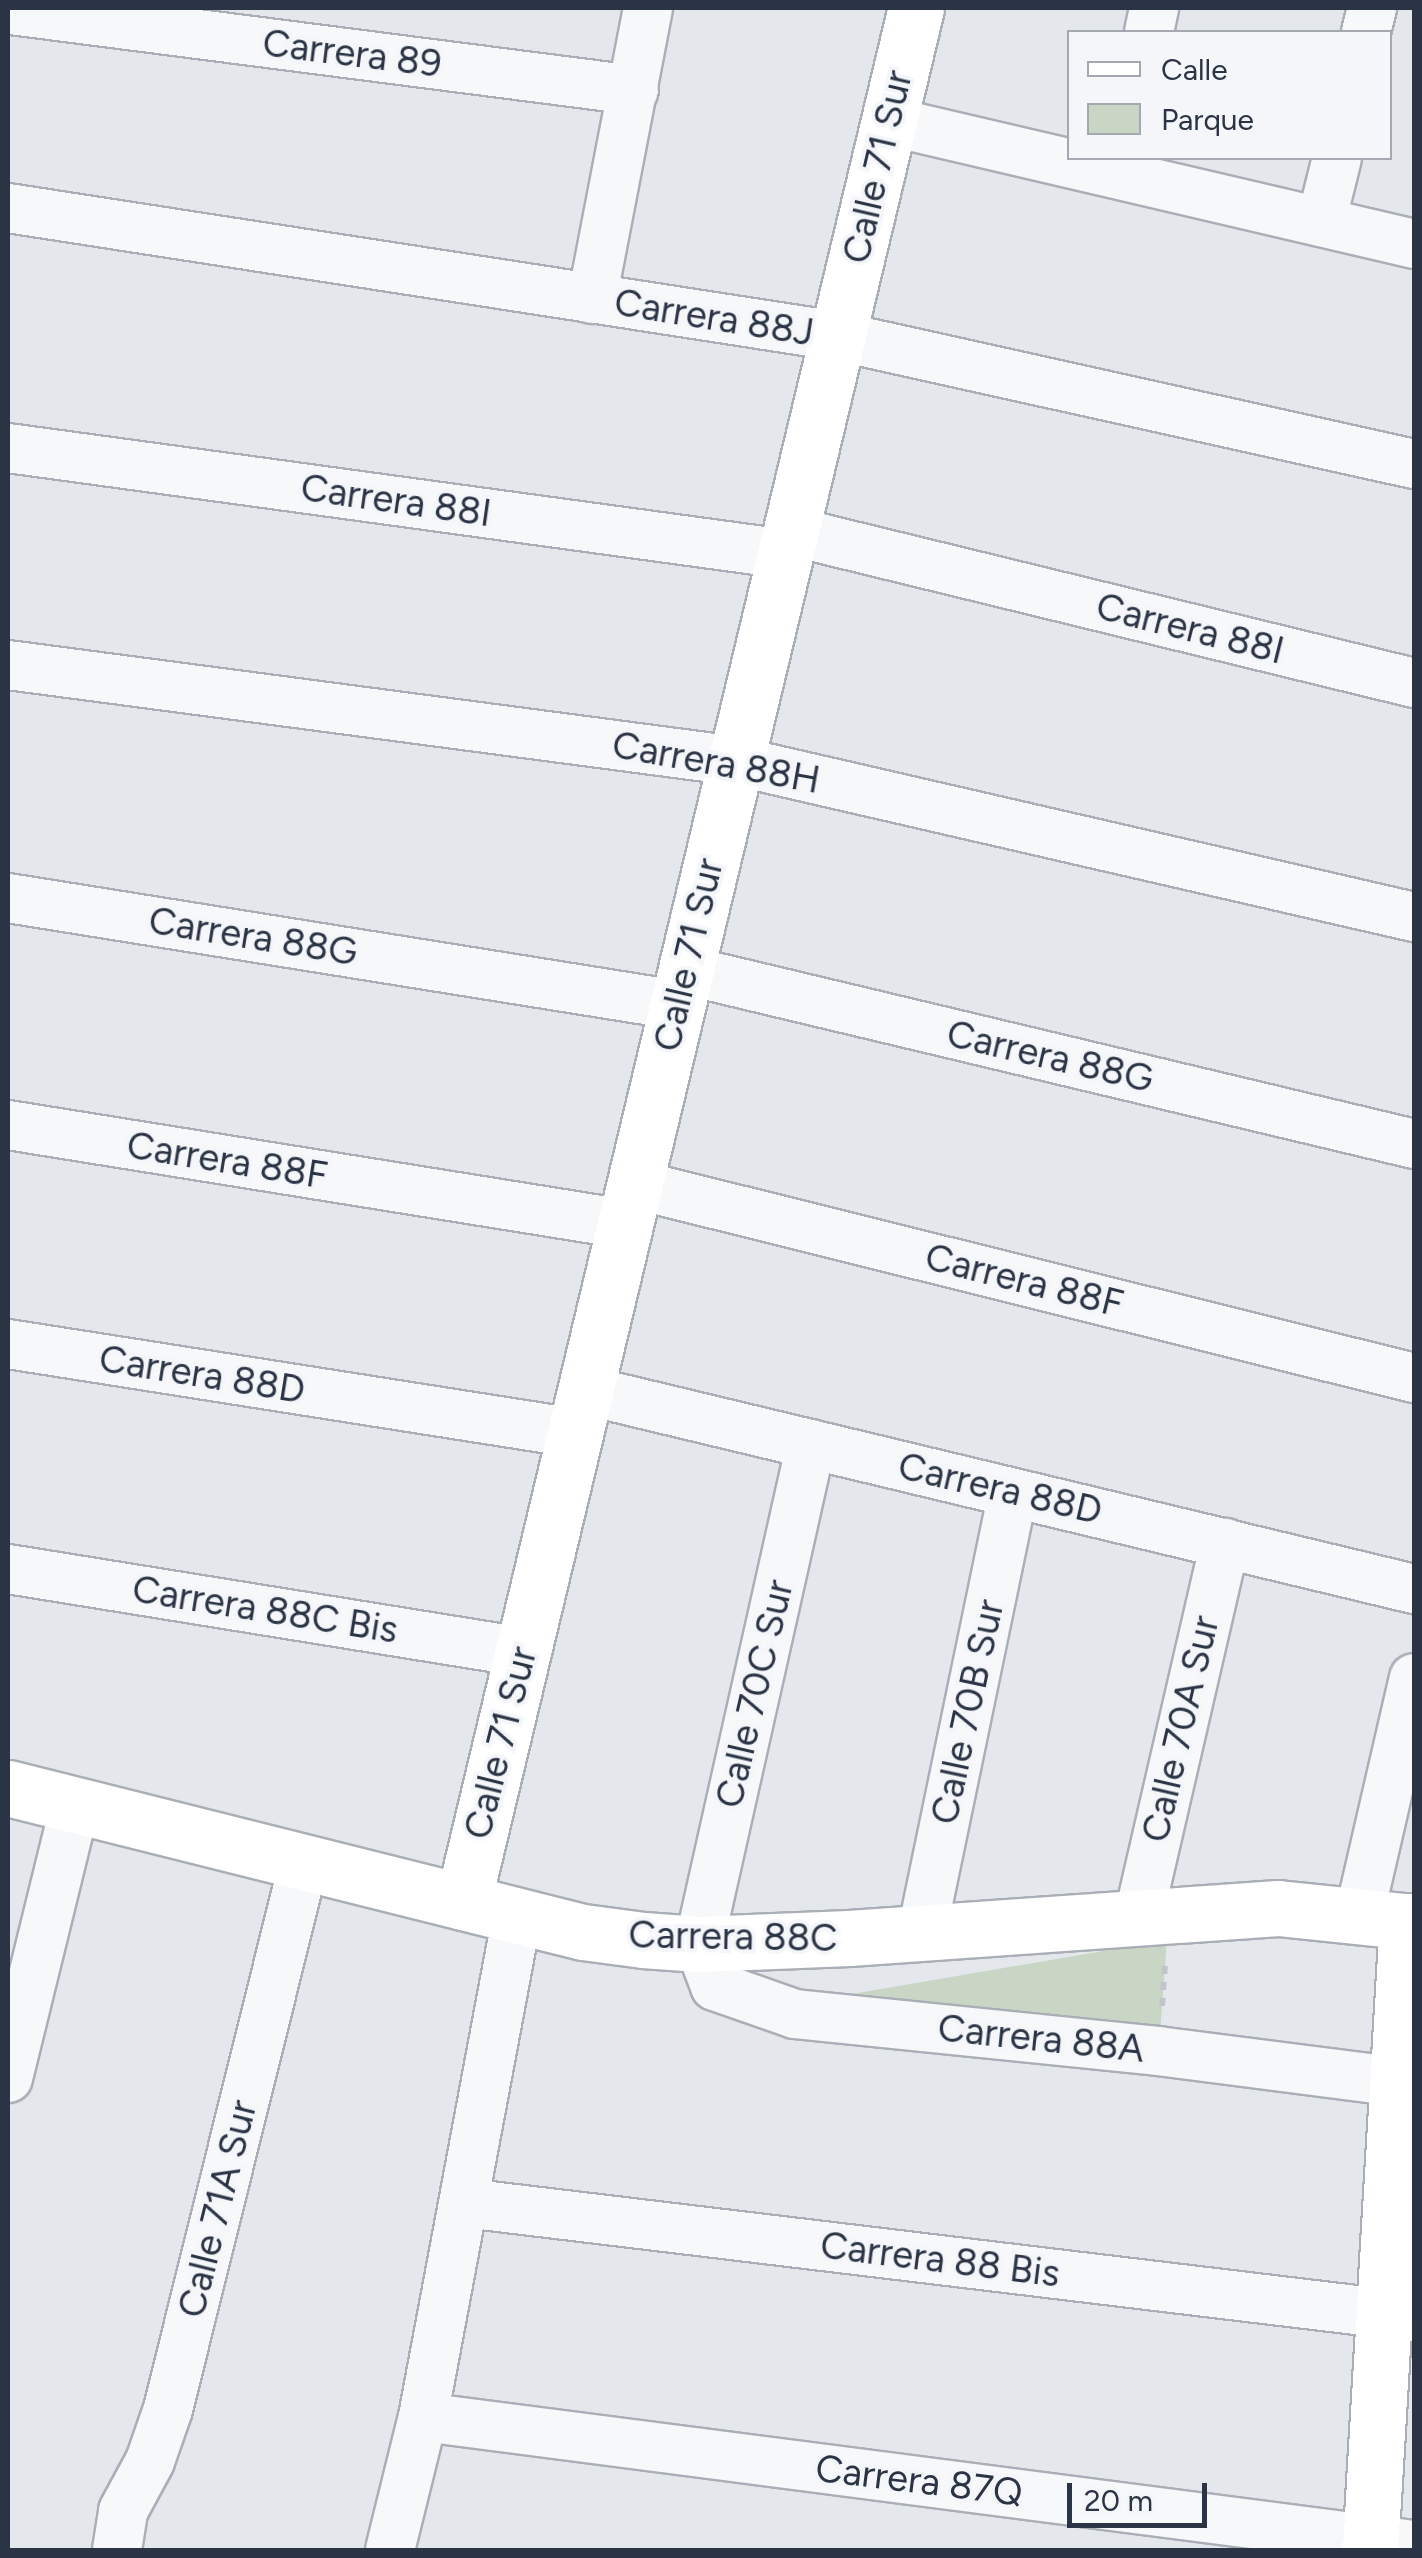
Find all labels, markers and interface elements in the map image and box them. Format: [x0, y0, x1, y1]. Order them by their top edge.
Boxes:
street label: Carrera 89 [260, 20, 444, 88]
legend [1067, 30, 1392, 160]
text: Calle [1161, 51, 1228, 88]
street label: Calle 71 Sur [834, 66, 922, 268]
text: Parque [1161, 101, 1254, 138]
street label: Carrera 88J [611, 280, 817, 356]
street label: Carrera 88I [298, 465, 494, 537]
street label: Carrera 88I [1091, 584, 1289, 674]
street label: Carrera 88H [609, 722, 823, 804]
street label: Calle 71 Sur [645, 854, 733, 1056]
street label: Carrera 88G [146, 898, 360, 976]
street label: Carrera 88G [942, 1011, 1158, 1103]
street label: Carrera 88F [124, 1123, 330, 1199]
street label: Carrera 88F [920, 1234, 1128, 1328]
street label: Carrera 88D [96, 1336, 308, 1414]
street label: Carrera 88D [894, 1443, 1106, 1535]
street label: Carrera 88C Bis [129, 1567, 401, 1653]
street label: Calle 70C Sur [707, 1576, 803, 1812]
street label: Calle 70B Sur [922, 1596, 1014, 1828]
street label: Calle 70A Sur [1133, 1611, 1229, 1847]
street label: Calle 71 Sur [455, 1642, 547, 1844]
street label: Carrera 88C [628, 1912, 838, 1962]
street label: Carrera 88A [936, 2005, 1146, 2073]
street label: Calle 71A Sur [169, 2096, 267, 2322]
street label: Carrera 88 Bis [818, 2223, 1062, 2297]
street label: Carrera 87Q [813, 2446, 1025, 2516]
scale bar [1072, 2463, 1212, 2525]
text: 20 m [1084, 2482, 1153, 2519]

